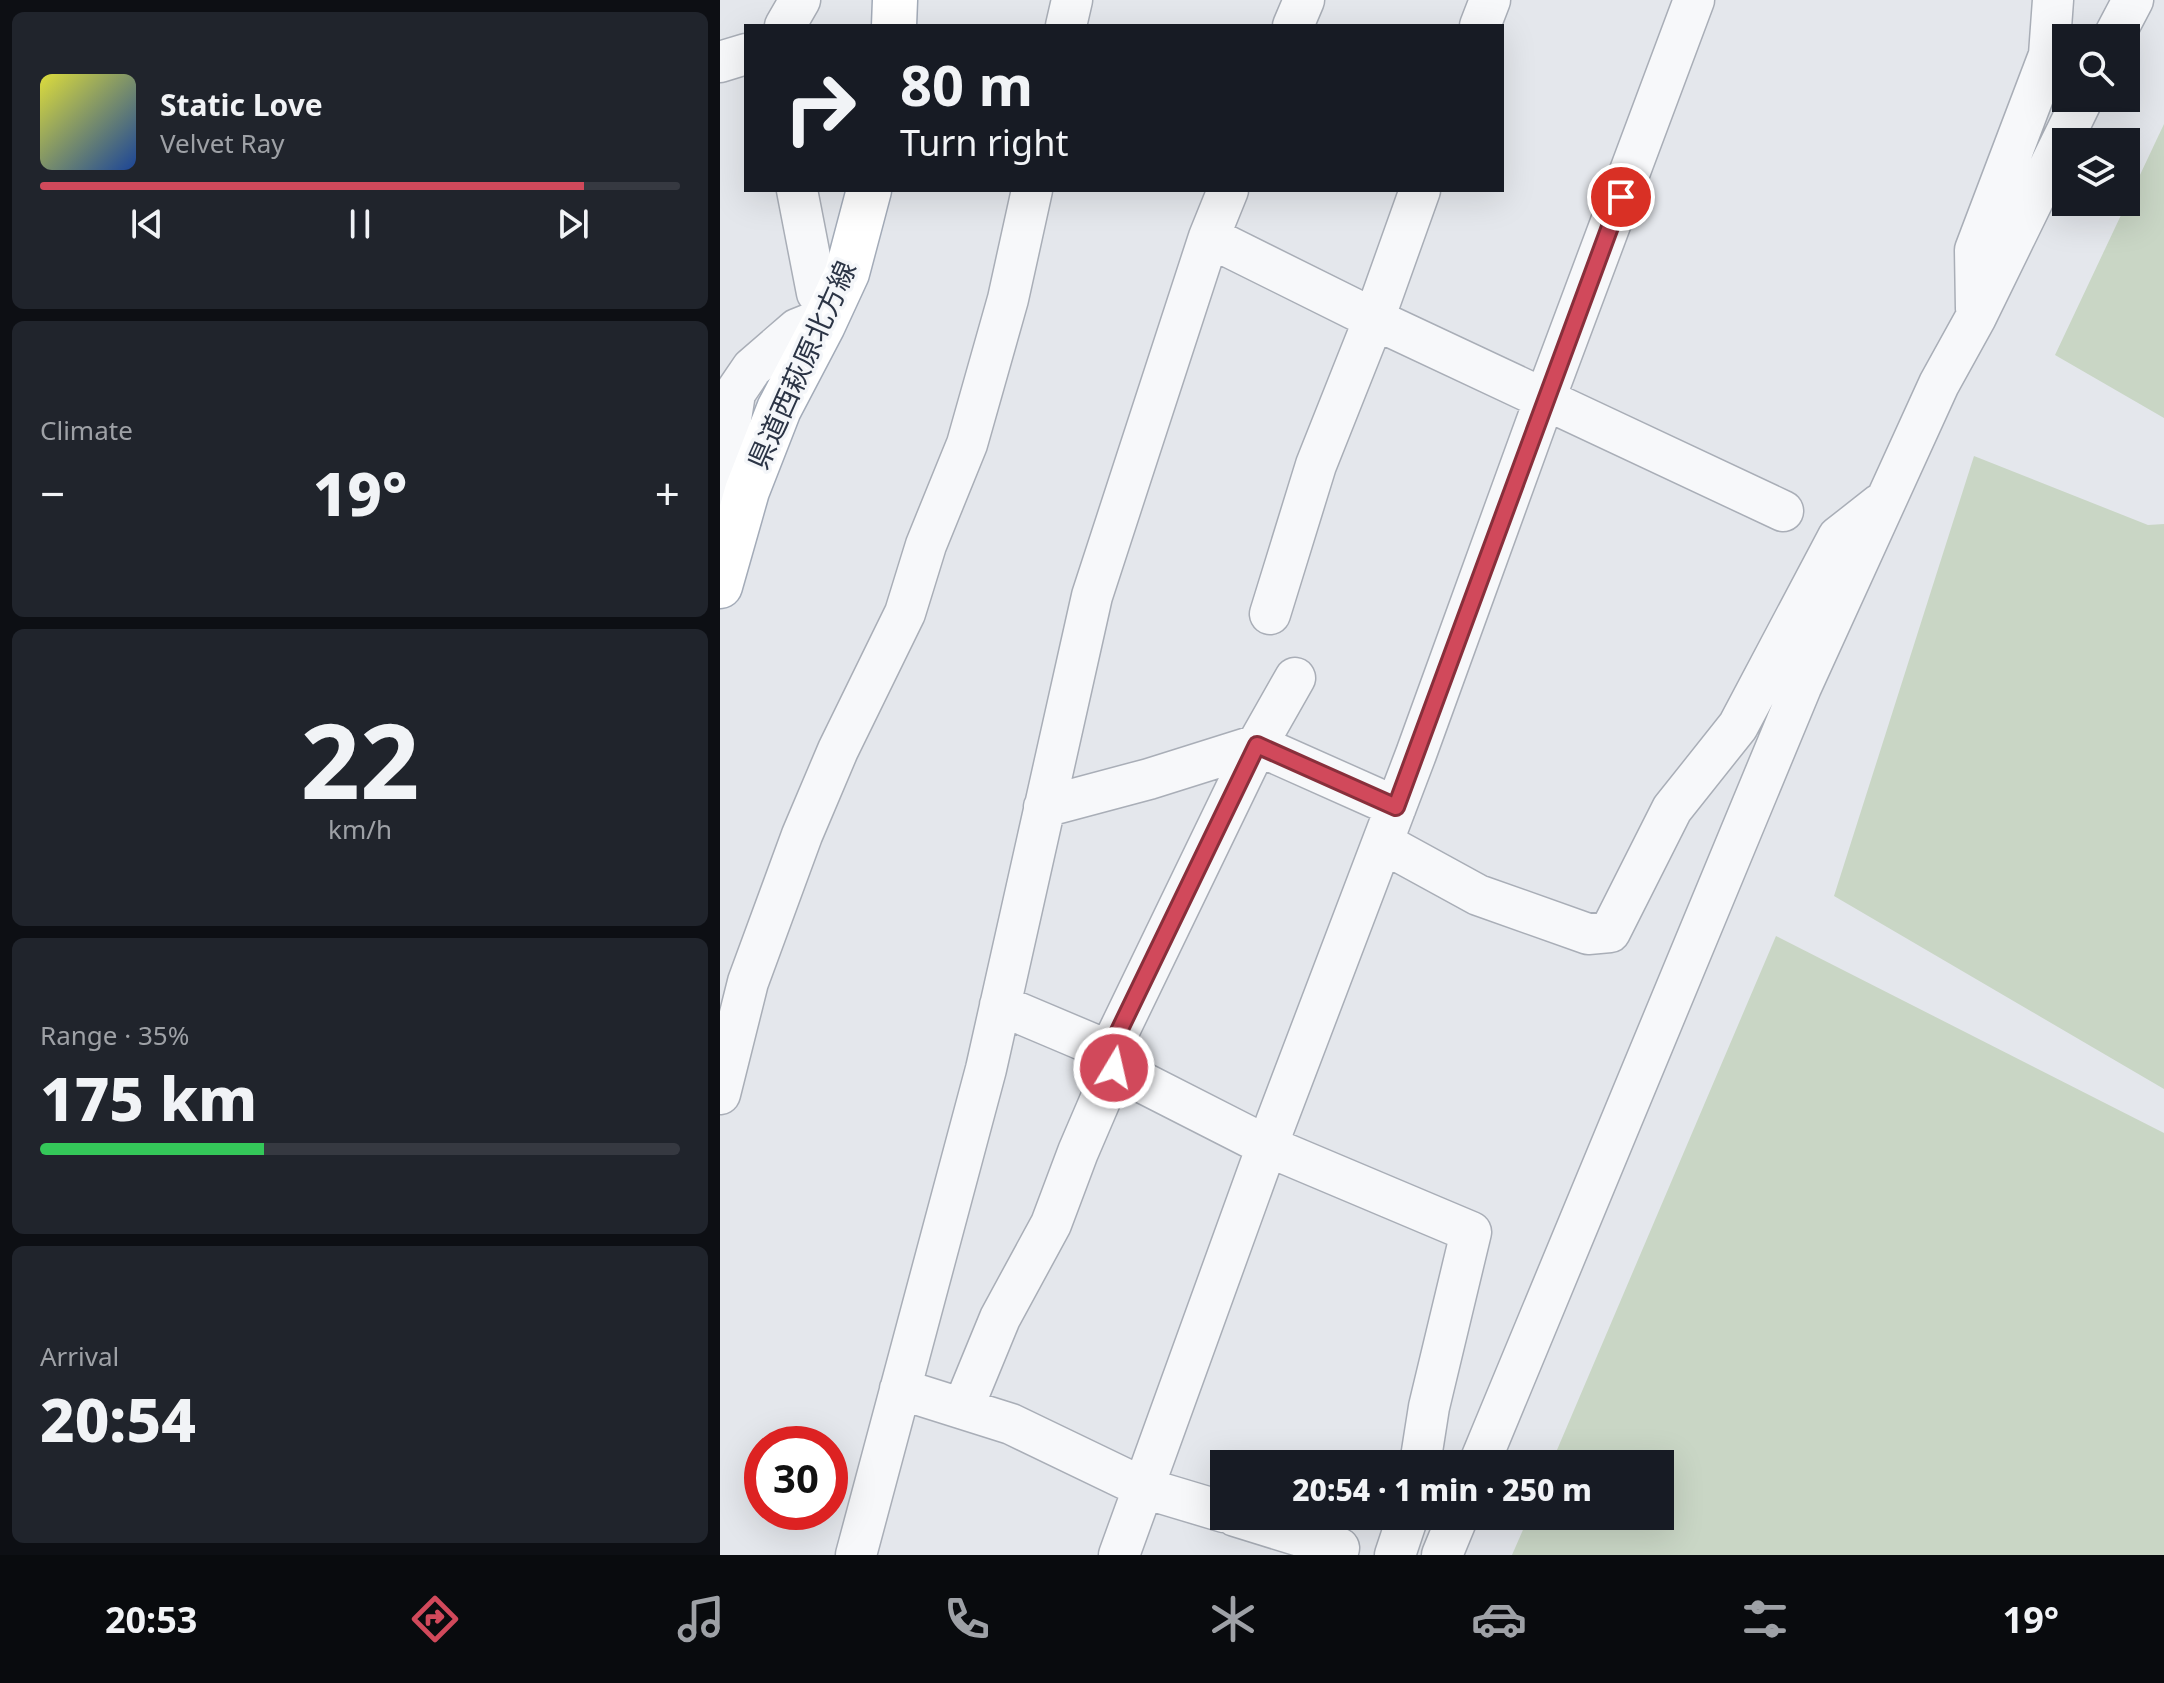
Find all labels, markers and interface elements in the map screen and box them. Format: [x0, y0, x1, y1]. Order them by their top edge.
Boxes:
map controls [2052, 24, 2140, 216]
button: search [2052, 24, 2140, 112]
text: 80 m [900, 46, 1033, 122]
icon: right [768, 56, 872, 160]
text: Static Love [160, 84, 323, 125]
text: Turn right [900, 118, 1068, 167]
text: Velvet Ray [160, 125, 285, 161]
button: layers [2052, 128, 2140, 216]
pin [1587, 163, 1655, 231]
icon: arrive [1599, 175, 1643, 219]
icon: previous [125, 202, 169, 246]
icon: pause [338, 202, 382, 246]
icon: next [551, 202, 595, 246]
street label: 県道西萩原北方線 [738, 255, 864, 475]
text: Climate [40, 412, 133, 448]
text: 19° [313, 452, 407, 534]
text: − [40, 463, 65, 523]
text: + [655, 463, 680, 523]
text: 22 [301, 688, 419, 829]
text: km/h [328, 811, 392, 847]
text: Range · 35% [40, 1017, 189, 1053]
position arrow [1072, 1026, 1156, 1110]
text: 175 km [40, 1057, 257, 1139]
text: Arrival [40, 1338, 119, 1374]
text: 20:54 [40, 1378, 196, 1460]
speed limit sign: 30 [744, 1426, 848, 1530]
text: 20:54 · 1 min · 250 m [1292, 1469, 1592, 1510]
icon: directions [407, 1591, 463, 1647]
icon: music [673, 1591, 729, 1647]
icon: phone [939, 1591, 995, 1647]
icon: climate [1205, 1591, 1261, 1647]
icon: car [1471, 1591, 1527, 1647]
icon: filters [1737, 1591, 1793, 1647]
text: 20:53 [105, 1595, 197, 1644]
text: 19° [2003, 1595, 2059, 1644]

